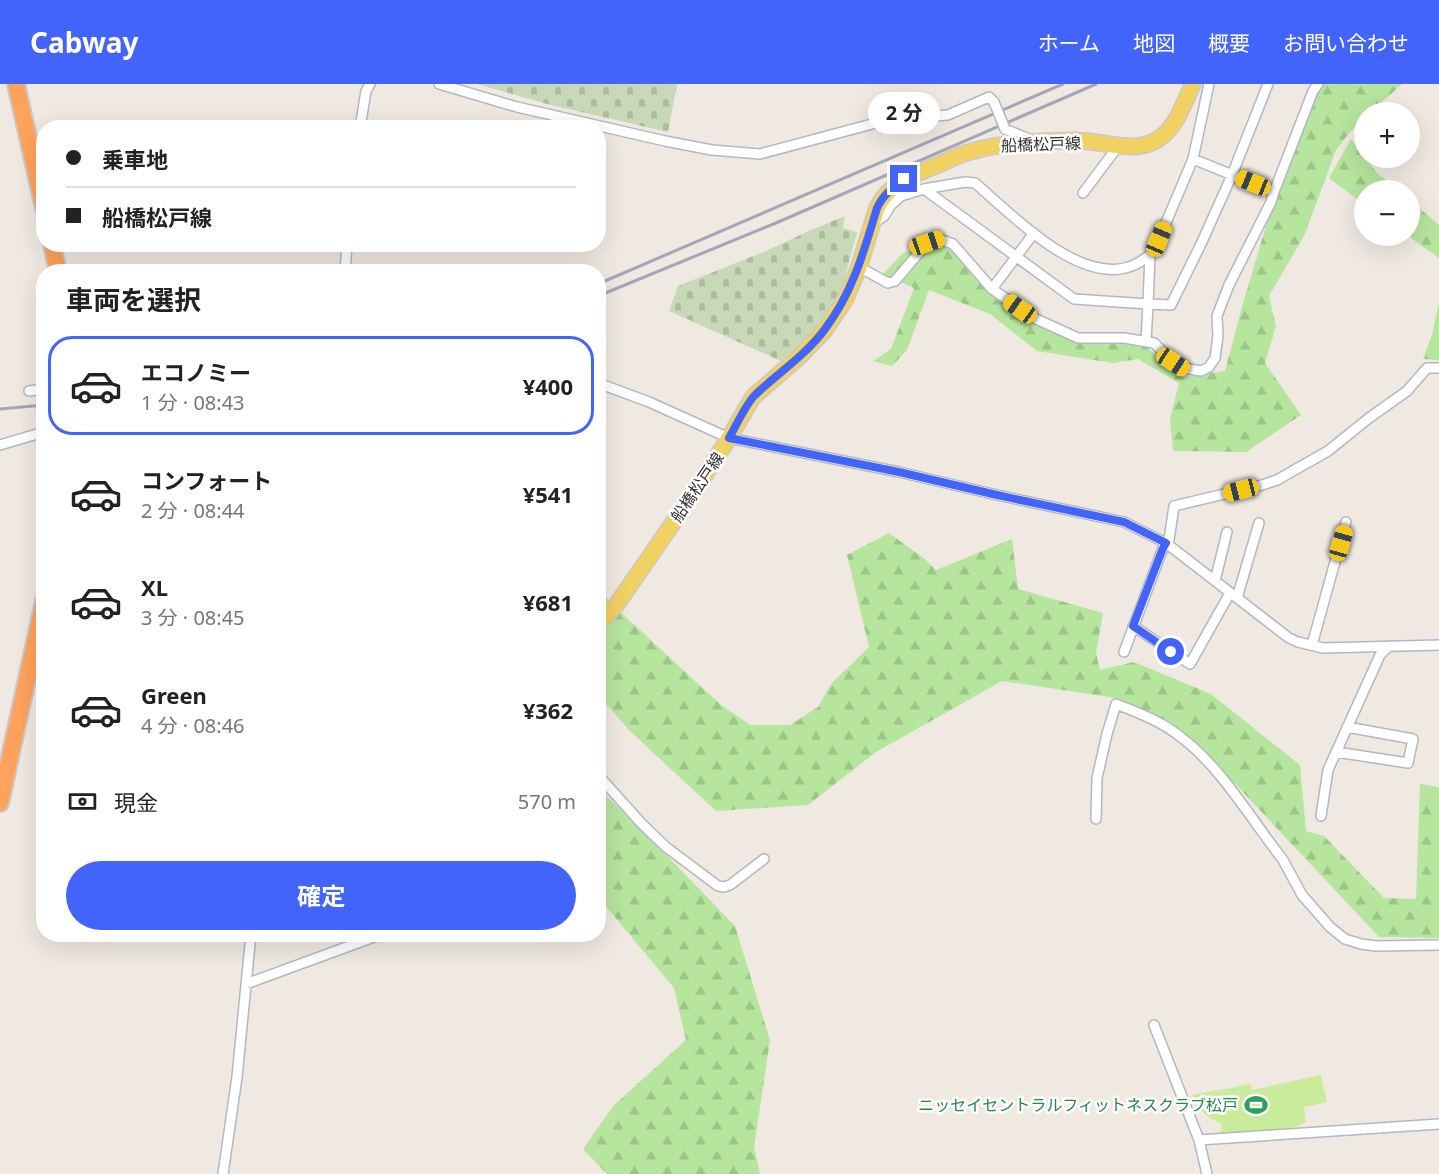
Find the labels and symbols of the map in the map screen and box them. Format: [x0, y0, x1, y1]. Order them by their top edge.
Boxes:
callout: 2 分 [868, 92, 940, 134]
street label: 船橋松戸線 [1001, 132, 1081, 156]
route end [890, 165, 917, 192]
car [1233, 168, 1273, 198]
car [1144, 219, 1174, 259]
car [907, 229, 947, 257]
car [1000, 291, 1040, 327]
car [1153, 345, 1193, 379]
street label: 船橋松戸線 [666, 448, 728, 526]
car [1221, 477, 1261, 503]
car [1327, 523, 1355, 563]
route start [1157, 638, 1184, 665]
sports icon: ニッセイセントラルフィットネスクラブ松戸 [1243, 1092, 1269, 1118]
place label: ニッセイセントラルフィットネスクラブ松戸 [918, 1094, 1238, 1116]

